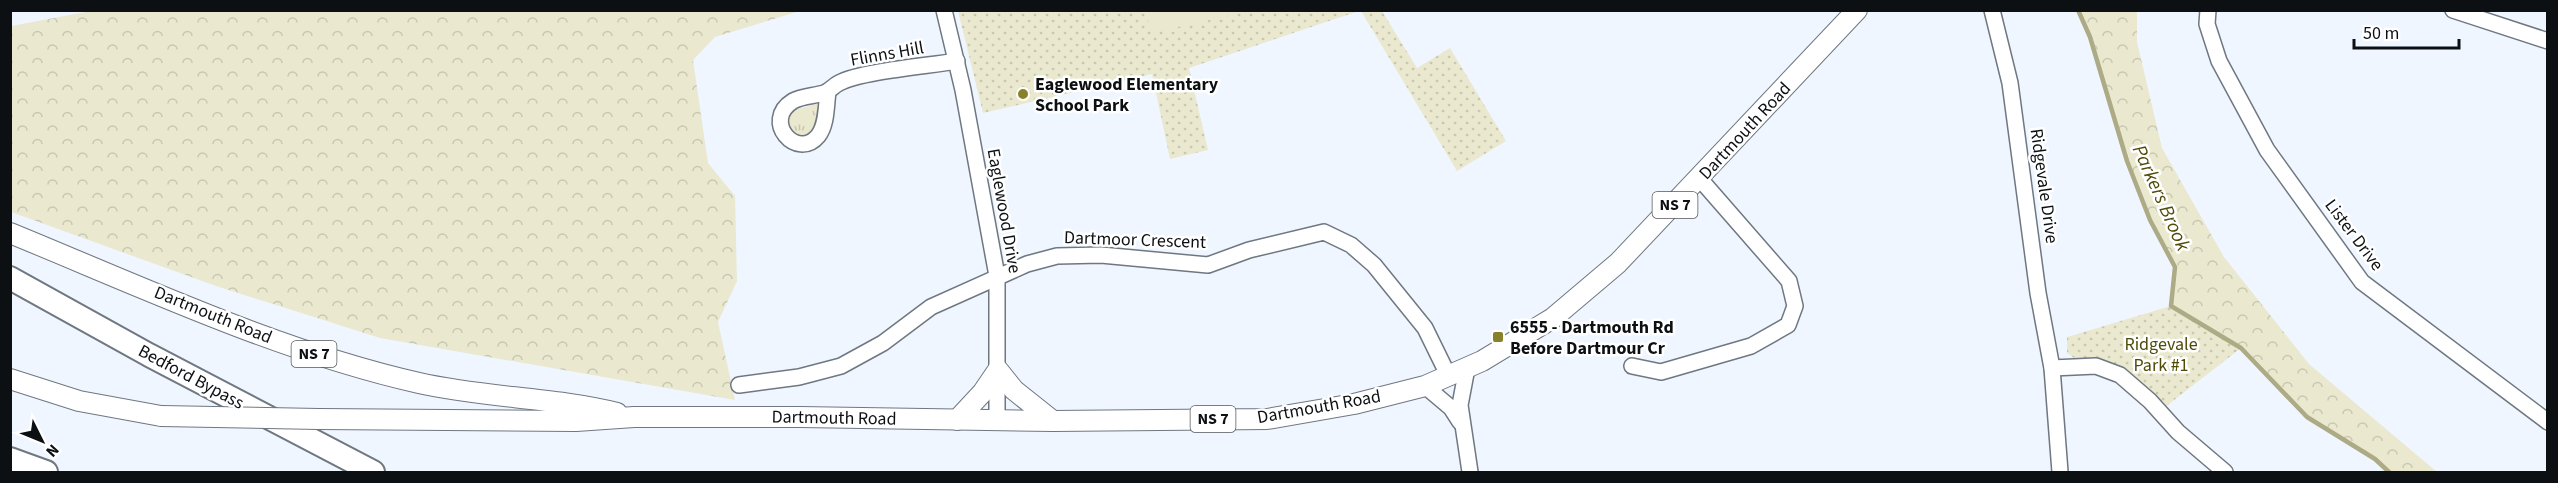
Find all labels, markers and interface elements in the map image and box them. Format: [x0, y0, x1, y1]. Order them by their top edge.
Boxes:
scale bar [2354, 12, 2459, 50]
text: 50 m [2363, 21, 2399, 46]
street label: Flinns Hill [848, 35, 926, 73]
place label: Eaglewood Elementary School Park [1035, 72, 1219, 118]
street label: Dartmouth Road [1693, 77, 1797, 185]
marker: Eaglewood Elementary School Park [1016, 87, 1030, 101]
street label: Ridgevale Drive [2024, 127, 2064, 245]
water label: Parkers Brook [2125, 140, 2197, 256]
street label: Eaglewood Drive [981, 147, 1027, 275]
road number: NS 7 [1652, 192, 1698, 218]
street label: Lister Drive [2319, 194, 2389, 276]
street label: Dartmoor Crescent [1063, 225, 1207, 255]
street label: Dartmouth Road [150, 280, 276, 350]
place label: 6555 - Dartmouth Rd Before Dartmour Cr [1510, 315, 1674, 361]
marker: 6555 - Dartmouth Rd Before Dartmour Cr [1491, 330, 1505, 344]
park label: Ridgevale Park #1 [2124, 332, 2198, 378]
street label: Bedford Bypass [134, 339, 248, 415]
road number: NS 7 [292, 341, 336, 367]
street label: Dartmouth Road [1255, 384, 1383, 430]
street label: Dartmouth Road [771, 404, 897, 432]
road number: NS 7 [1190, 406, 1236, 432]
north arrow [12, 411, 72, 471]
text: N [41, 439, 64, 462]

